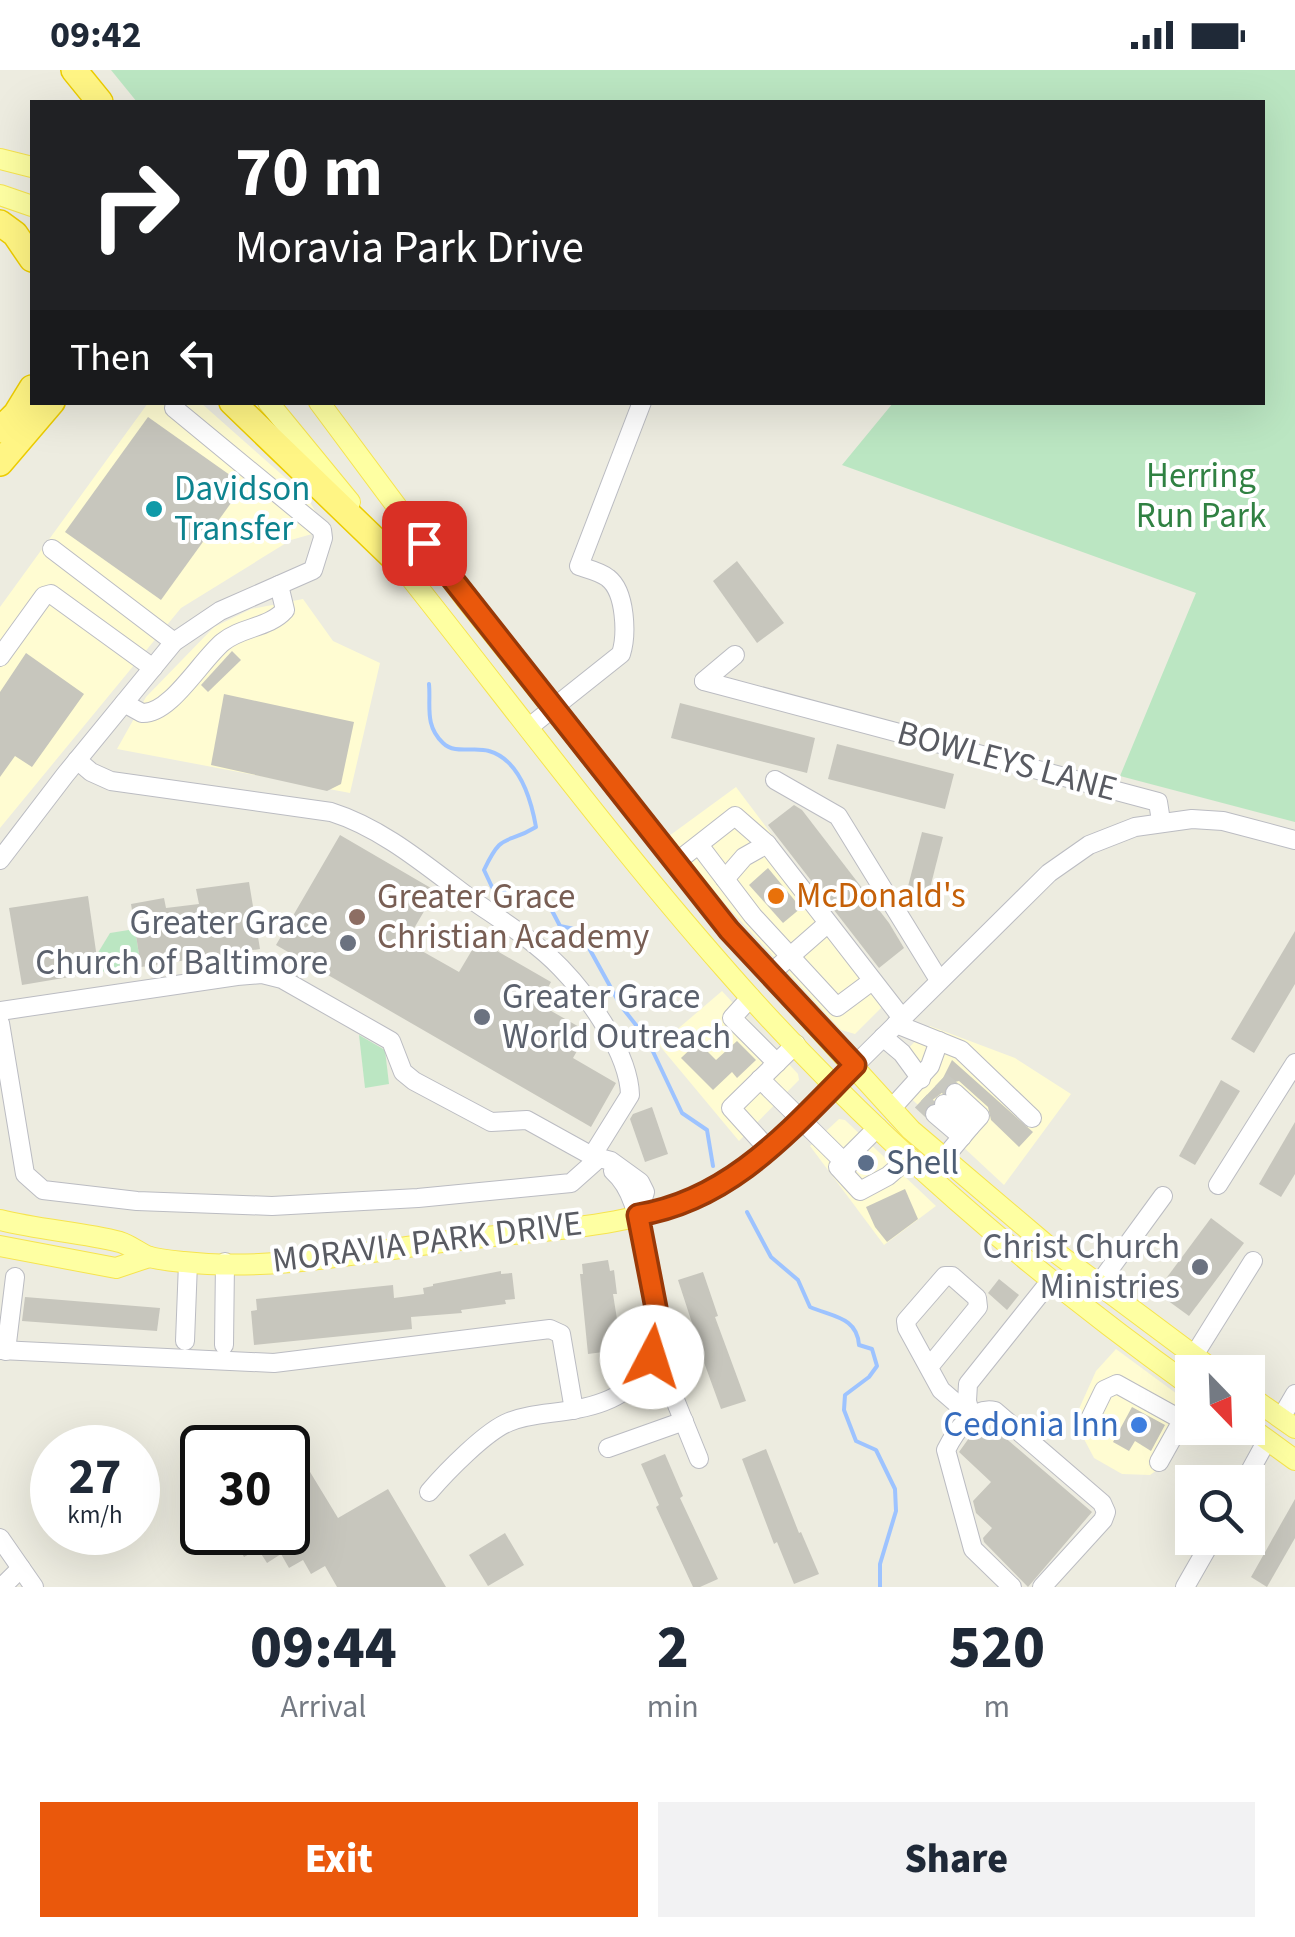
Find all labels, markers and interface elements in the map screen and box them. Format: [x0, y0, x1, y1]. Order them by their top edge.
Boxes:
text: 09:42 [50, 8, 142, 62]
text: 70 m [235, 123, 383, 223]
icon: right [70, 140, 200, 270]
text: Moravia Park Drive [235, 216, 584, 280]
icon: left [171, 330, 226, 385]
text: Then [70, 331, 151, 385]
park label: Herring Run Park [1136, 451, 1267, 541]
place label: Davidson Transfer [174, 464, 310, 554]
marker: Davidson Transfer [143, 498, 165, 520]
pin [382, 501, 467, 586]
icon: arrive [397, 516, 452, 571]
street label: BOWLEYS LANE [892, 708, 1122, 814]
place label: McDonald's [796, 871, 966, 921]
place label: Greater Grace Christian Academy [377, 872, 649, 962]
marker: McDonald's [765, 885, 787, 907]
place label: Greater Grace Church of Baltimore [35, 898, 328, 988]
marker: Greater Grace Christian Academy [346, 906, 368, 928]
marker: Greater Grace Church of Baltimore [337, 932, 359, 954]
place label: Greater Grace World Outreach [502, 972, 731, 1062]
marker: Greater Grace World Outreach [471, 1006, 493, 1028]
place label: Shell [886, 1138, 959, 1188]
marker: Shell [855, 1152, 877, 1174]
street label: MORAVIA PARK DRIVE [269, 1198, 585, 1286]
place label: Christ Church Ministries [983, 1222, 1180, 1312]
marker: Christ Church Ministries [1189, 1256, 1211, 1278]
position arrow [600, 1305, 704, 1409]
north arrow [1175, 1355, 1265, 1445]
map controls [1175, 1355, 1265, 1555]
place label: Cedonia Inn [943, 1400, 1119, 1450]
marker: Cedonia Inn [1128, 1414, 1150, 1436]
speed limit sign: 30 [180, 1425, 310, 1555]
text: 27 [69, 1442, 121, 1513]
button: search [1175, 1465, 1265, 1555]
text: km/h [67, 1497, 123, 1533]
text: 09:44 [250, 1606, 397, 1691]
text: 2 [657, 1606, 689, 1691]
text: 520 [949, 1606, 1045, 1691]
text: Arrival [280, 1684, 366, 1730]
text: min [647, 1684, 699, 1730]
text: m [984, 1684, 1010, 1730]
button: Exit [40, 1802, 638, 1917]
button: Share [658, 1802, 1255, 1917]

